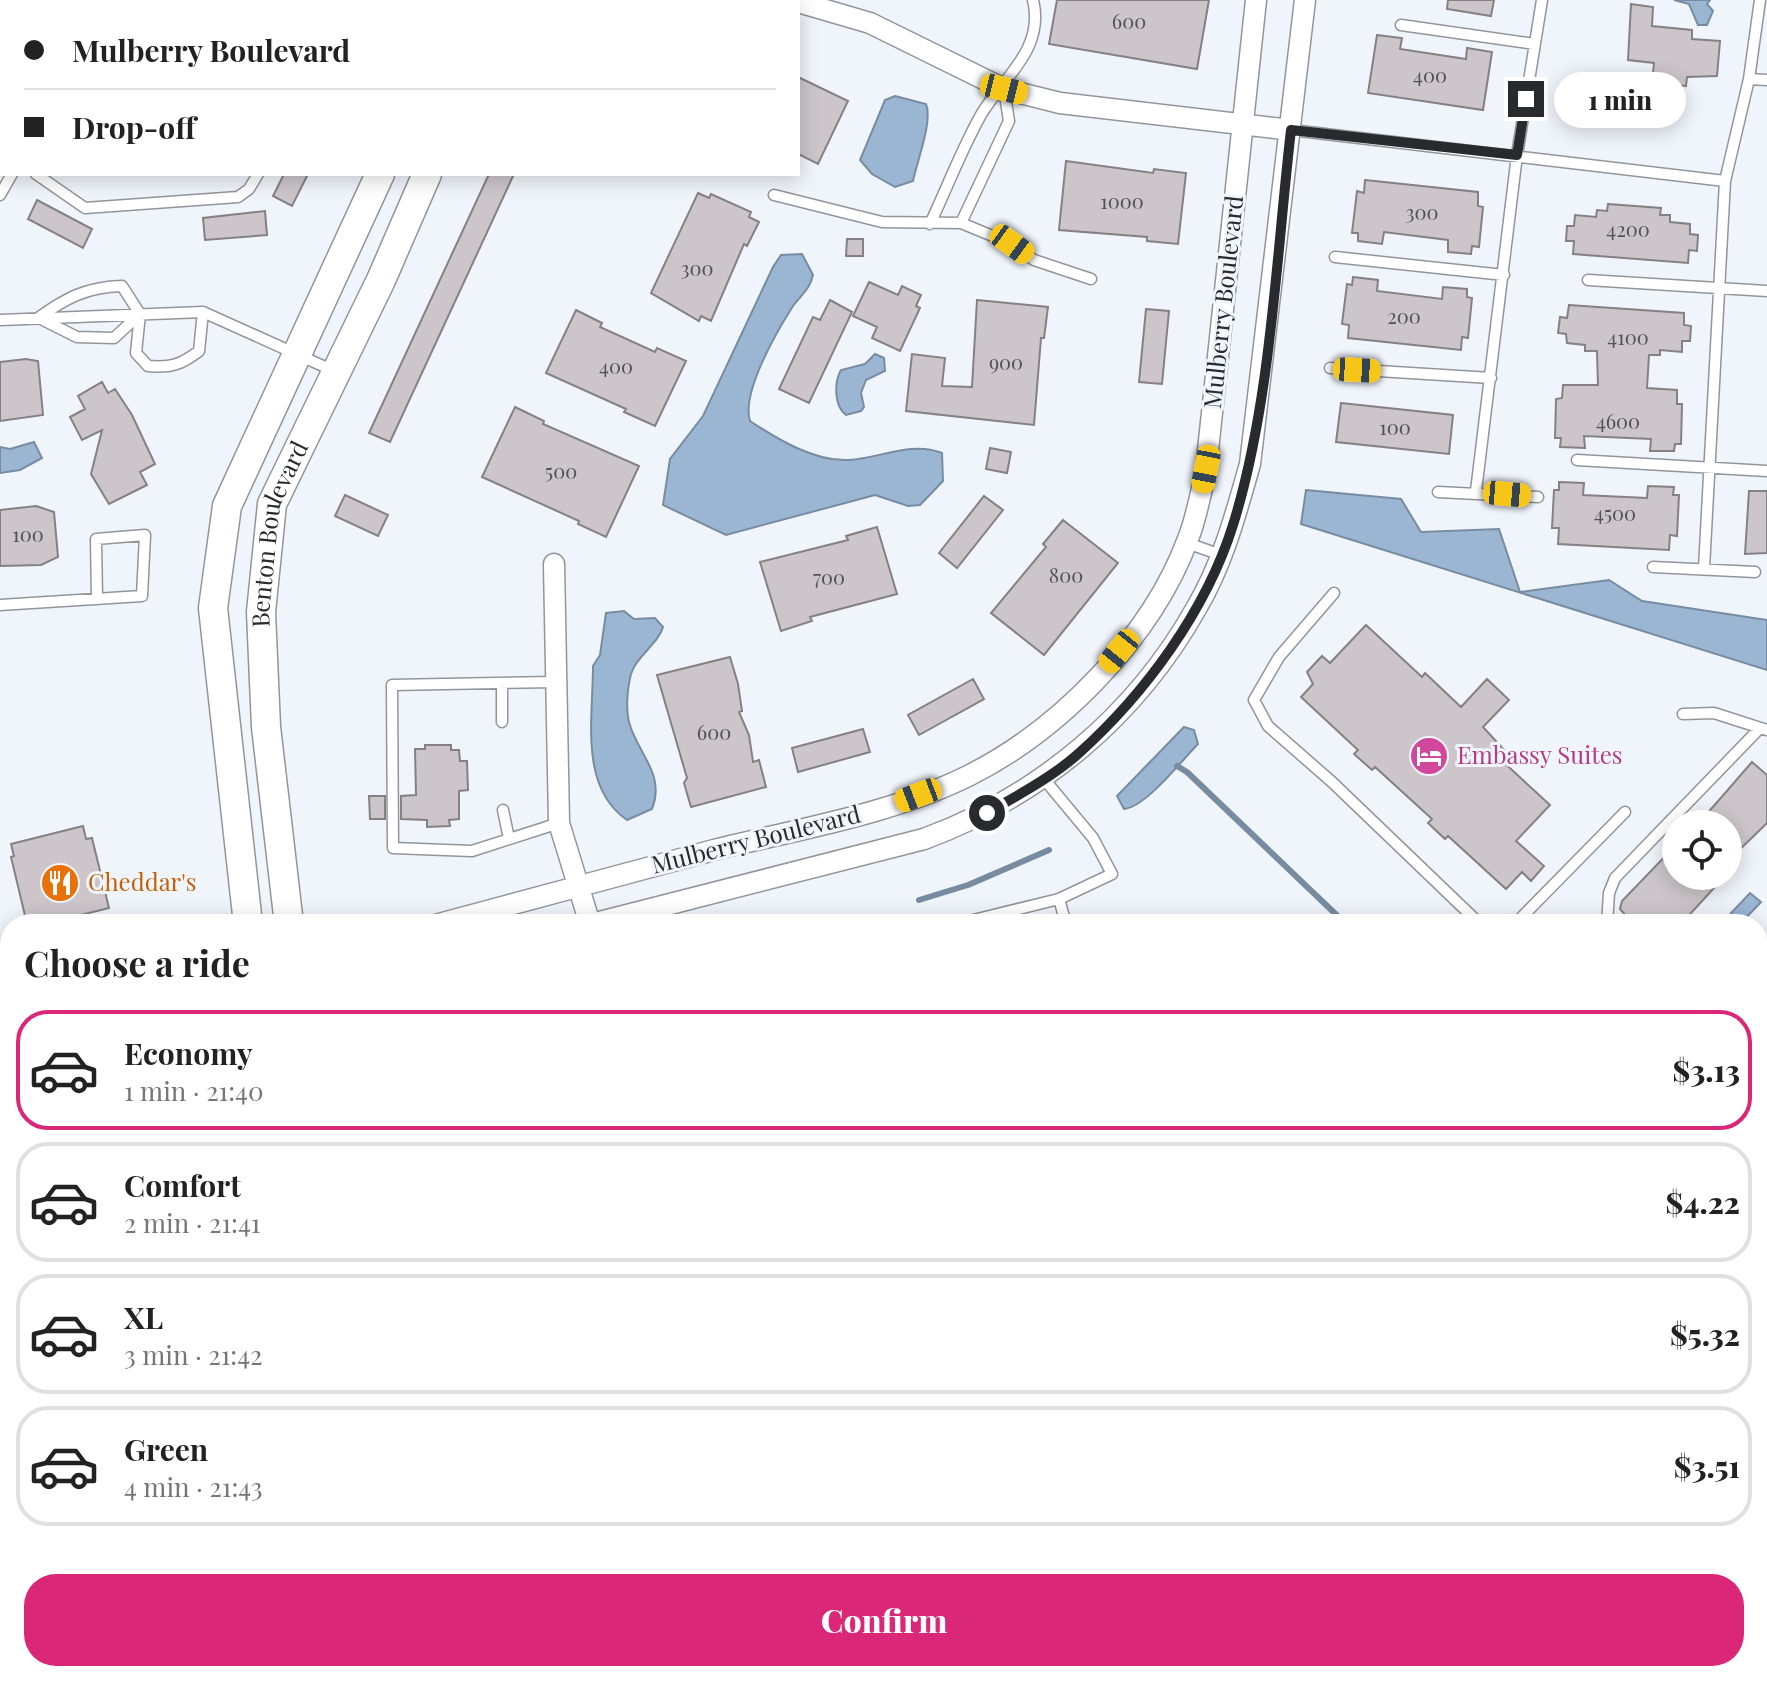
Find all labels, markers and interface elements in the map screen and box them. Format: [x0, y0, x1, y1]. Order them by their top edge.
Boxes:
house number: 600 [1112, 7, 1146, 34]
text: Mulberry Boulevard [72, 30, 350, 70]
house number: 400 [1413, 61, 1447, 88]
callout: 1 min [1554, 71, 1686, 127]
car [978, 72, 1030, 106]
route end [1508, 81, 1544, 117]
text: 1 min [1588, 82, 1652, 117]
text: Drop-off [72, 107, 196, 147]
house number: 1000 [1100, 187, 1144, 214]
street label: Mulberry Boulevard [1195, 193, 1249, 410]
house number: 300 [1405, 198, 1439, 225]
house number: 4200 [1606, 215, 1650, 242]
car [986, 220, 1038, 268]
house number: 300 [680, 254, 714, 281]
house number: 200 [1387, 302, 1421, 329]
house number: 4100 [1607, 323, 1649, 350]
house number: 900 [989, 348, 1023, 375]
house number: 400 [599, 352, 633, 379]
car [1332, 357, 1382, 383]
house number: 4600 [1596, 407, 1640, 434]
house number: 100 [1379, 413, 1411, 440]
street label: Benton Boulevard [243, 435, 314, 628]
car [1190, 443, 1222, 495]
house number: 500 [545, 457, 577, 484]
car [1482, 480, 1532, 508]
house number: 4500 [1594, 499, 1636, 526]
house number: 100 [12, 520, 44, 547]
house number: 800 [1049, 561, 1083, 588]
house number: 700 [813, 563, 845, 590]
car [1095, 625, 1143, 677]
house number: 600 [697, 718, 731, 745]
hotel icon: Embassy Suites [1408, 735, 1450, 777]
place label: Embassy Suites [1457, 738, 1623, 770]
car [891, 775, 945, 815]
route start [969, 795, 1005, 831]
street label: Mulberry Boulevard [648, 797, 863, 880]
map controls [1662, 810, 1742, 890]
button: locate [1662, 810, 1742, 890]
restaurant icon: Cheddar's [39, 862, 81, 904]
place label: Cheddar's [88, 865, 197, 897]
text: Choose a ride [24, 938, 250, 986]
text: Economy [124, 1033, 253, 1073]
icon: car [28, 1034, 100, 1106]
text: $3.13 [1673, 1050, 1740, 1090]
text: 1 min · 21:40 [124, 1073, 264, 1108]
text: Comfort [124, 1165, 241, 1205]
icon: car [28, 1166, 100, 1238]
text: $4.22 [1666, 1182, 1740, 1222]
text: 2 min · 21:41 [124, 1205, 260, 1240]
text: XL [124, 1297, 163, 1337]
icon: car [28, 1298, 100, 1370]
text: $5.32 [1670, 1314, 1740, 1354]
text: 3 min · 21:42 [124, 1337, 263, 1372]
text: Green [124, 1429, 208, 1469]
icon: car [28, 1430, 100, 1502]
text: $3.51 [1674, 1446, 1740, 1486]
text: 4 min · 21:43 [124, 1469, 262, 1504]
button: Confirm [24, 1574, 1744, 1666]

